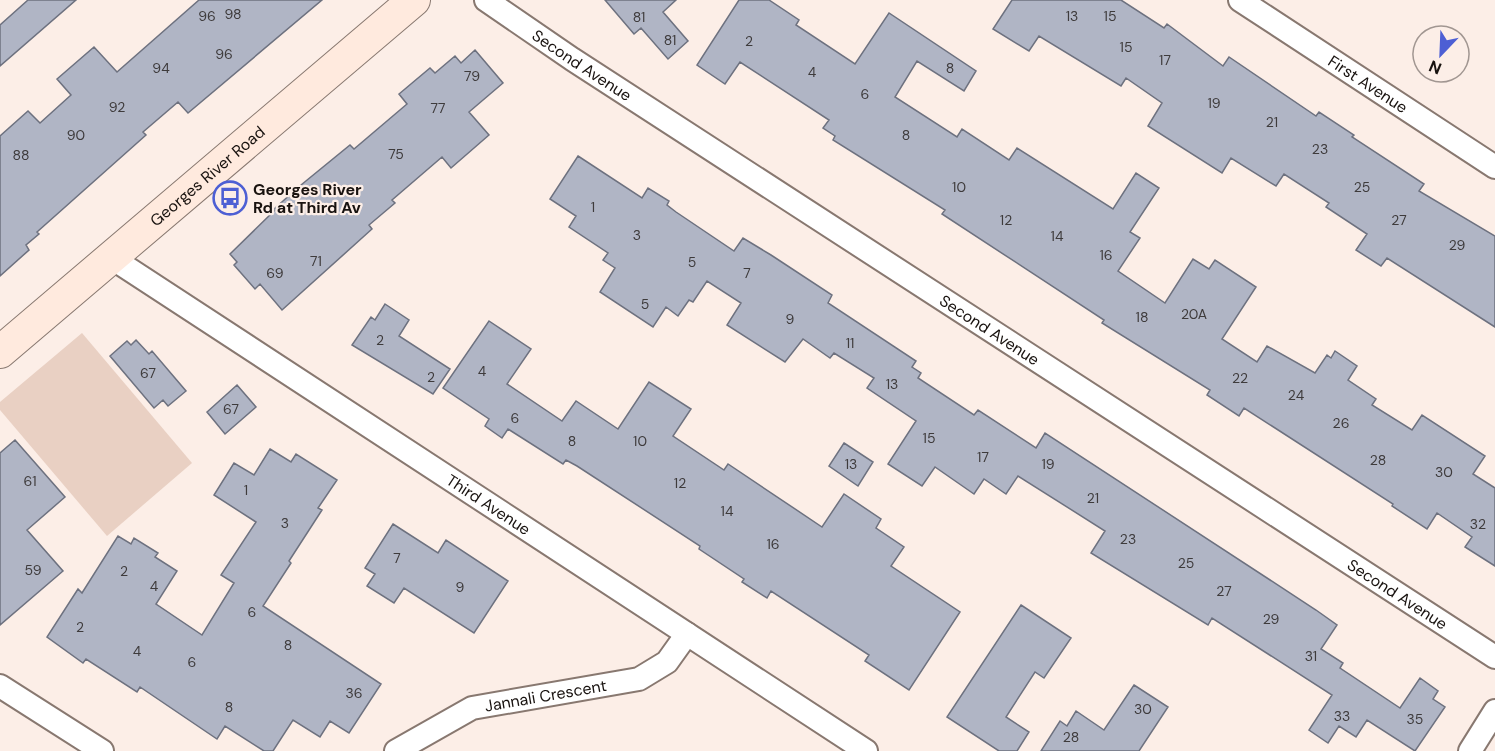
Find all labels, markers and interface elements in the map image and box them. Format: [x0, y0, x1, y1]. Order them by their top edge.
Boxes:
house number: 98 [224, 5, 242, 23]
house number: 96 [198, 7, 216, 25]
house number: 13 [1066, 7, 1078, 25]
house number: 15 [1104, 7, 1116, 25]
house number: 81 [633, 8, 645, 26]
north arrow [1411, 24, 1471, 84]
street label: Second Avenue [528, 25, 635, 106]
house number: 81 [664, 31, 676, 49]
house number: 2 [745, 32, 753, 50]
house number: 15 [1120, 38, 1132, 56]
house number: 96 [215, 45, 233, 63]
house number: 17 [1159, 51, 1171, 69]
street label: First Avenue [1324, 51, 1412, 118]
text: N [1426, 55, 1445, 79]
house number: 94 [152, 59, 170, 77]
house number: 8 [946, 59, 954, 77]
house number: 4 [808, 63, 817, 81]
house number: 79 [464, 67, 480, 85]
house number: 6 [861, 85, 869, 103]
house number: 19 [1207, 94, 1221, 112]
house number: 92 [109, 98, 125, 116]
house number: 77 [431, 99, 445, 117]
house number: 21 [1266, 113, 1278, 131]
street label: Georges River Road [146, 121, 269, 231]
house number: 90 [67, 126, 85, 144]
house number: 8 [902, 126, 910, 144]
house number: 23 [1312, 140, 1328, 158]
house number: 75 [388, 145, 404, 163]
house number: 88 [12, 146, 30, 164]
house number: 10 [952, 178, 966, 196]
house number: 25 [1354, 178, 1370, 196]
place label: Georges River Rd at Third Av [253, 179, 362, 218]
bus stop icon: Georges River Rd at Third Av [212, 180, 248, 216]
house number: 1 [591, 198, 595, 216]
house number: 12 [1000, 211, 1012, 229]
house number: 27 [1391, 211, 1407, 229]
house number: 3 [633, 226, 641, 244]
house number: 14 [1051, 227, 1064, 245]
house number: 29 [1449, 236, 1466, 254]
house number: 16 [1099, 246, 1113, 264]
house number: 71 [310, 252, 322, 270]
house number: 5 [688, 253, 696, 271]
house number: 69 [266, 264, 284, 282]
house number: 7 [743, 264, 751, 282]
street label: Second Avenue [935, 290, 1043, 370]
house number: 5 [641, 295, 649, 313]
house number: 20A [1181, 305, 1207, 323]
house number: 18 [1136, 308, 1148, 326]
house number: 9 [786, 310, 795, 328]
house number: 2 [376, 331, 384, 349]
house number: 11 [846, 334, 854, 352]
house number: 4 [478, 362, 487, 380]
house number: 67 [140, 364, 156, 382]
house number: 2 [427, 368, 435, 386]
house number: 22 [1232, 369, 1248, 387]
house number: 13 [886, 375, 898, 393]
house number: 24 [1288, 386, 1305, 404]
house number: 67 [223, 400, 239, 418]
house number: 6 [511, 409, 519, 427]
house number: 26 [1333, 414, 1349, 432]
house number: 15 [923, 429, 935, 447]
house number: 8 [568, 432, 576, 450]
house number: 10 [633, 432, 647, 450]
house number: 17 [977, 448, 989, 466]
house number: 28 [1370, 451, 1386, 469]
house number: 13 [845, 455, 857, 473]
house number: 19 [1041, 455, 1055, 473]
house number: 30 [1435, 463, 1453, 481]
street label: Third Avenue [442, 470, 534, 540]
house number: 61 [23, 472, 37, 490]
house number: 12 [674, 474, 686, 492]
house number: 1 [244, 481, 248, 499]
house number: 21 [1087, 489, 1099, 507]
house number: 14 [721, 502, 734, 520]
house number: 3 [281, 514, 289, 532]
house number: 32 [1470, 515, 1486, 533]
house number: 23 [1120, 530, 1136, 548]
house number: 16 [766, 535, 780, 553]
house number: 7 [393, 549, 401, 567]
house number: 25 [1178, 554, 1194, 572]
street label: Second Avenue [1343, 554, 1451, 634]
house number: 59 [25, 561, 42, 579]
house number: 2 [120, 562, 128, 580]
house number: 4 [150, 577, 159, 595]
house number: 9 [456, 578, 465, 596]
house number: 27 [1216, 582, 1232, 600]
house number: 6 [248, 603, 256, 621]
house number: 29 [1263, 610, 1280, 628]
house number: 2 [76, 618, 84, 636]
house number: 8 [284, 636, 292, 654]
house number: 4 [133, 642, 142, 660]
house number: 31 [1305, 647, 1317, 665]
house number: 6 [188, 653, 196, 671]
street label: Jannali Crescent [483, 675, 608, 717]
house number: 36 [345, 684, 363, 702]
house number: 8 [225, 698, 233, 716]
house number: 30 [1134, 700, 1152, 718]
house number: 33 [1334, 707, 1350, 725]
house number: 35 [1407, 710, 1423, 728]
house number: 28 [1063, 728, 1079, 746]

